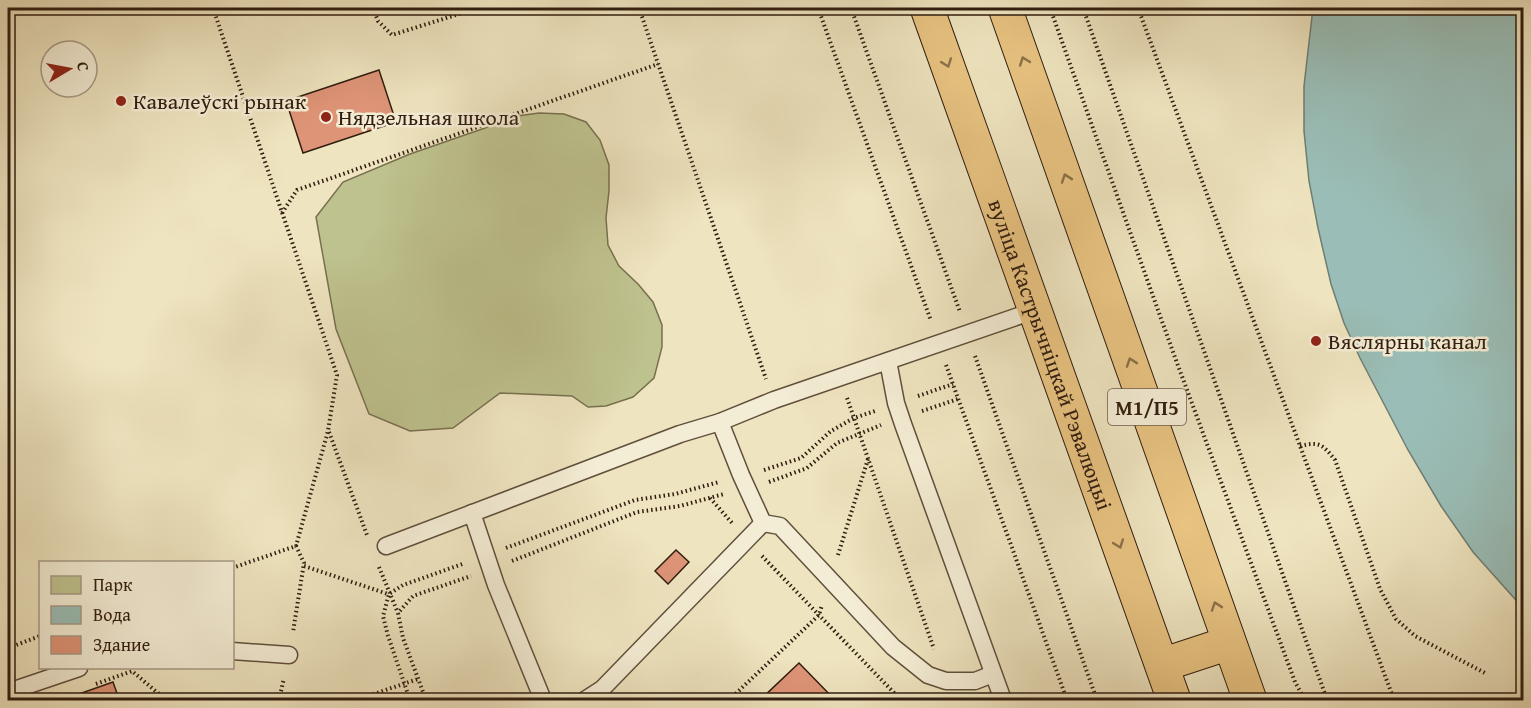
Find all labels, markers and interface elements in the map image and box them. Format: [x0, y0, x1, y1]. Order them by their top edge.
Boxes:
north arrow [39, 39, 99, 99]
one-way arrow [1019, 56, 1032, 67]
one-way arrow [940, 57, 953, 67]
text: С [71, 60, 96, 73]
place label: Кавалеўскі рынак [133, 85, 307, 117]
marker: Кавалеўскі рынак [114, 94, 128, 108]
place label: Нядзельная школа [338, 101, 520, 133]
marker: Нядзельная школа [319, 110, 333, 124]
one-way arrow [1061, 173, 1074, 184]
street label: вуліца Кастрычніцкай Рэвалюцыі [980, 195, 1121, 515]
place label: Вяслярны канал [1328, 325, 1487, 357]
marker: Вяслярны канал [1309, 334, 1323, 348]
one-way arrow [1125, 357, 1138, 368]
road number: М1/П5 [1108, 389, 1186, 425]
one-way arrow [1111, 538, 1124, 549]
legend [39, 561, 234, 669]
text: Парк [93, 571, 133, 598]
text: Вода [93, 601, 131, 628]
one-way arrow [1211, 601, 1224, 612]
text: Здание [93, 631, 150, 658]

